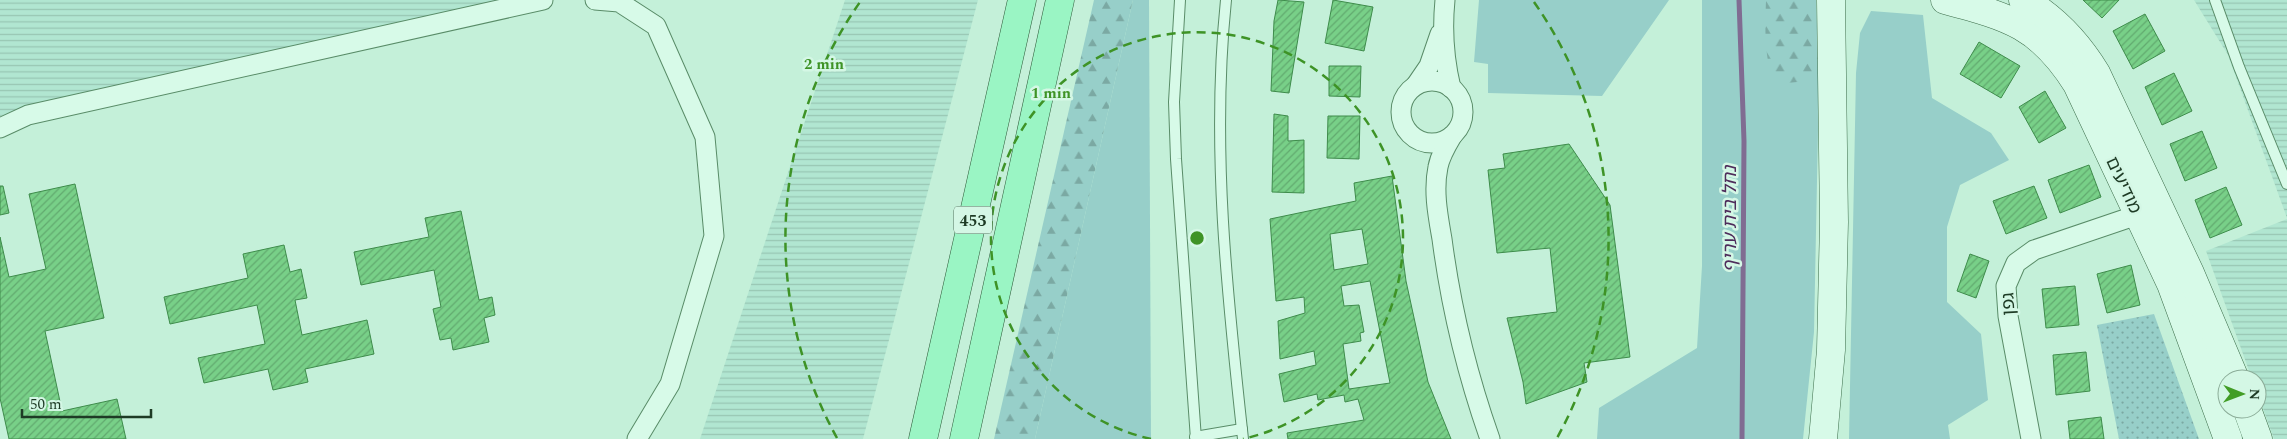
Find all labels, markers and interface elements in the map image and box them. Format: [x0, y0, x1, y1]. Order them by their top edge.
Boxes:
text: 2 min [804, 53, 844, 76]
text: 1 min [1031, 82, 1071, 105]
street label: מודיעים [2099, 152, 2149, 218]
water label: נחל בית עריף [1716, 164, 1745, 272]
road number: 453 [954, 206, 992, 234]
centre of rings [1188, 229, 1206, 247]
street label: גפן [1994, 292, 2023, 316]
north arrow [2217, 369, 2267, 419]
scale bar [22, 386, 151, 418]
text: N [2244, 388, 2265, 400]
text: 50 m [30, 393, 62, 416]

